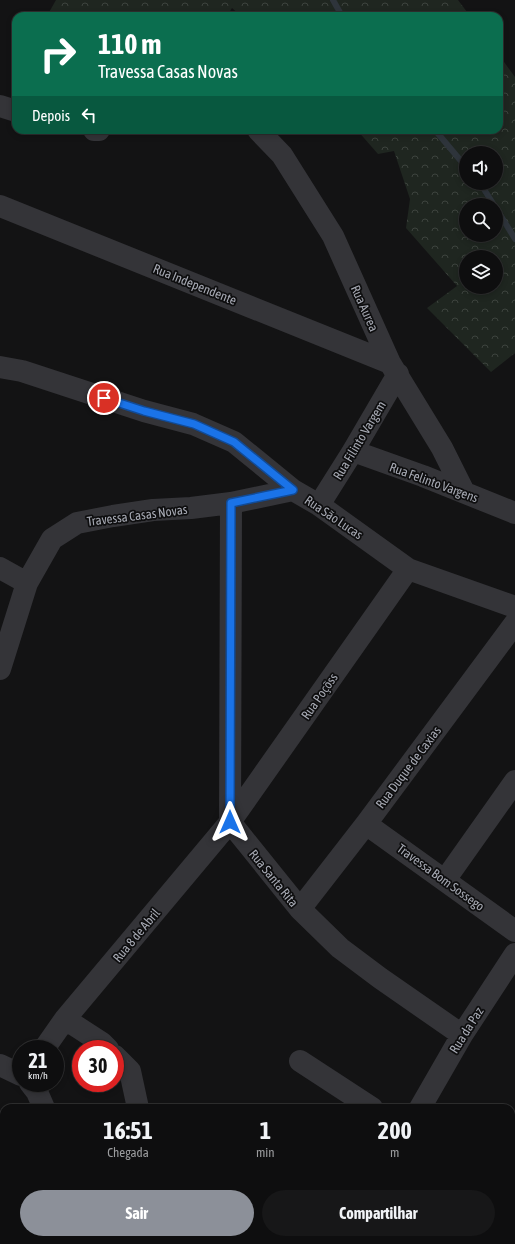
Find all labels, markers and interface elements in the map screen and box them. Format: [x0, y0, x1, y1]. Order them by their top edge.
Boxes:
icon: right [32, 28, 84, 80]
text: 110 m [98, 28, 161, 60]
text: Travessa Casas Novas [98, 61, 238, 82]
icon: left [78, 104, 100, 126]
text: Depois [32, 107, 70, 124]
map controls [459, 146, 503, 294]
button: sound [459, 146, 503, 190]
button: search [459, 198, 503, 242]
button: layers [459, 250, 503, 294]
street label: Rua Independente [151, 261, 239, 308]
street label: Rua Aurea [348, 283, 381, 334]
pin [87, 381, 121, 415]
icon: arrive [93, 387, 115, 409]
street label: Rua Filinto Vargem [330, 398, 389, 482]
street label: Rua Felinto Vargens [387, 459, 481, 506]
street label: Rua São Lucas [302, 493, 366, 543]
street label: Travessa Casas Novas [86, 502, 189, 529]
street label: Rua Poçõss [298, 670, 341, 722]
street label: Rua Duque de Caxias [373, 723, 444, 811]
position arrow [209, 801, 251, 843]
street label: Travessa Bom Sossego [394, 841, 487, 914]
street label: Rua Santa Rita [246, 847, 301, 910]
street label: Rua 8 de Abril [110, 905, 163, 965]
street label: Rua da Paz [446, 1004, 487, 1056]
speed limit sign: 30 [72, 1040, 124, 1092]
text: 21 [29, 1049, 47, 1072]
text: km/h [28, 1070, 48, 1081]
text: 16:51 [103, 1117, 153, 1144]
text: 1 [260, 1117, 271, 1144]
text: 200 [378, 1117, 412, 1144]
text: Chegada [107, 1145, 149, 1160]
text: min [256, 1145, 275, 1160]
text: m [390, 1145, 399, 1160]
button: Sair [20, 1190, 254, 1236]
button: Compartilhar [262, 1190, 495, 1236]

